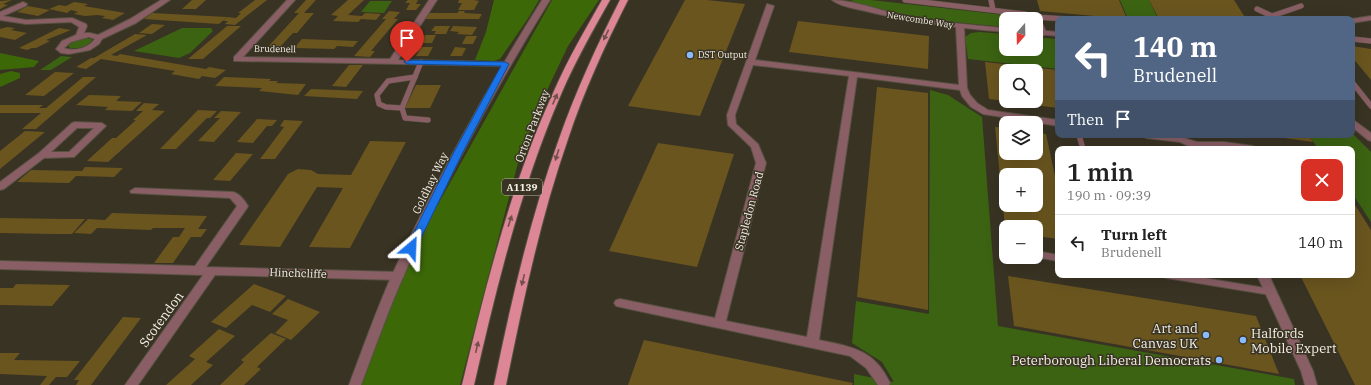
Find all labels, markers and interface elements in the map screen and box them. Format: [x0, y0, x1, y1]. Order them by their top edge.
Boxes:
street label: Newcombe Way [886, 9, 954, 30]
north arrow [999, 12, 1043, 56]
map controls [999, 12, 1043, 264]
pin [390, 21, 424, 62]
icon: arrive [396, 27, 418, 49]
text: 140 m [1133, 28, 1217, 65]
one-way arrow [603, 29, 609, 40]
icon: left [1067, 32, 1119, 84]
street label: Brudenell [254, 43, 296, 54]
place label: DST Output [698, 49, 747, 60]
marker: DST Output [685, 50, 695, 60]
button: search [999, 64, 1043, 108]
text: Brudenell [1133, 64, 1217, 87]
street label: Orton Parkway [512, 88, 552, 164]
one-way arrow [552, 93, 558, 105]
icon: arrive [1112, 108, 1134, 130]
text: Then [1067, 110, 1104, 129]
button: layers [999, 116, 1043, 160]
one-way arrow [554, 149, 560, 161]
street label: Goldhay Way [409, 150, 451, 216]
text: 1 min [1067, 156, 1134, 188]
button: close [1301, 159, 1343, 201]
button: + [999, 168, 1043, 212]
street label: Stapledon Road [732, 170, 766, 252]
road number: A1139 [502, 179, 542, 195]
text: 190 m · 09:39 [1067, 187, 1151, 204]
one-way arrow [507, 215, 513, 227]
button: − [999, 220, 1043, 264]
text: Turn left [1101, 225, 1167, 244]
position arrow [390, 227, 432, 269]
icon: left [1067, 232, 1089, 254]
text: 140 m [1298, 233, 1343, 252]
text: Brudenell [1101, 244, 1162, 261]
street label: Hinchcliffe [269, 265, 327, 281]
one-way arrow [519, 274, 525, 286]
street label: Scotendon [135, 288, 187, 351]
place label: Art and Canvas UK [1132, 320, 1198, 352]
place label: Halfords Mobile Expert [1251, 325, 1337, 357]
marker: Art and Canvas UK [1201, 330, 1211, 340]
marker: Halfords Mobile Expert [1238, 335, 1248, 345]
one-way arrow [474, 341, 480, 353]
place label: Peterborough Liberal Democrats [1011, 352, 1211, 369]
marker: Peterborough Liberal Democrats [1214, 355, 1224, 365]

